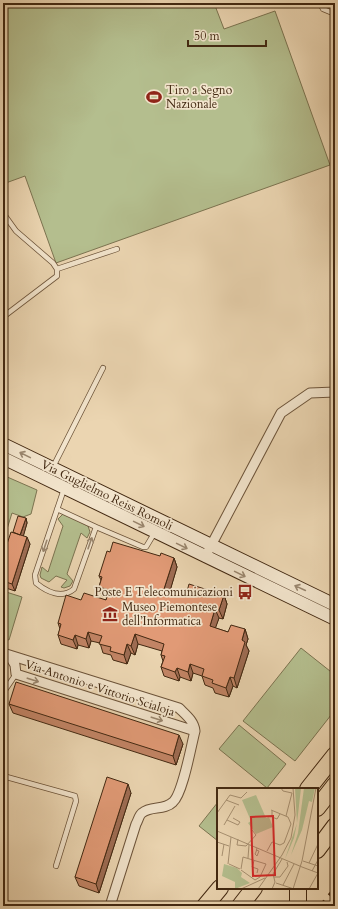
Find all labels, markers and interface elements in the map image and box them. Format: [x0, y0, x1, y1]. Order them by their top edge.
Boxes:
scale bar [188, 22, 266, 48]
text: 50 m [194, 28, 221, 44]
place label: Tiro a Segno Nazionale [166, 82, 233, 112]
sports icon: Tiro a Segno Nazionale [145, 88, 163, 106]
one-way arrow [19, 451, 31, 458]
street label: Via Guglielmo Reiss Romoli [39, 456, 176, 534]
one-way arrow [132, 521, 144, 528]
one-way arrow [87, 537, 94, 550]
one-way arrow [41, 539, 48, 552]
one-way arrow [176, 543, 188, 550]
one-way arrow [234, 571, 246, 578]
bus stop icon: Poste E Telecomunicazioni [236, 583, 254, 601]
place label: Poste E Telecomunicazioni [95, 584, 234, 600]
one-way arrow [294, 584, 306, 591]
place label: Museo Piemontese dell’Informatica [122, 599, 217, 629]
museum icon: Museo Piemontese dell’Informatica [101, 605, 119, 623]
street label: Via Antonio e Vittorio Scialoja [23, 656, 178, 720]
one-way arrow [27, 677, 40, 684]
one-way arrow [151, 716, 164, 723]
inset map [217, 788, 318, 889]

